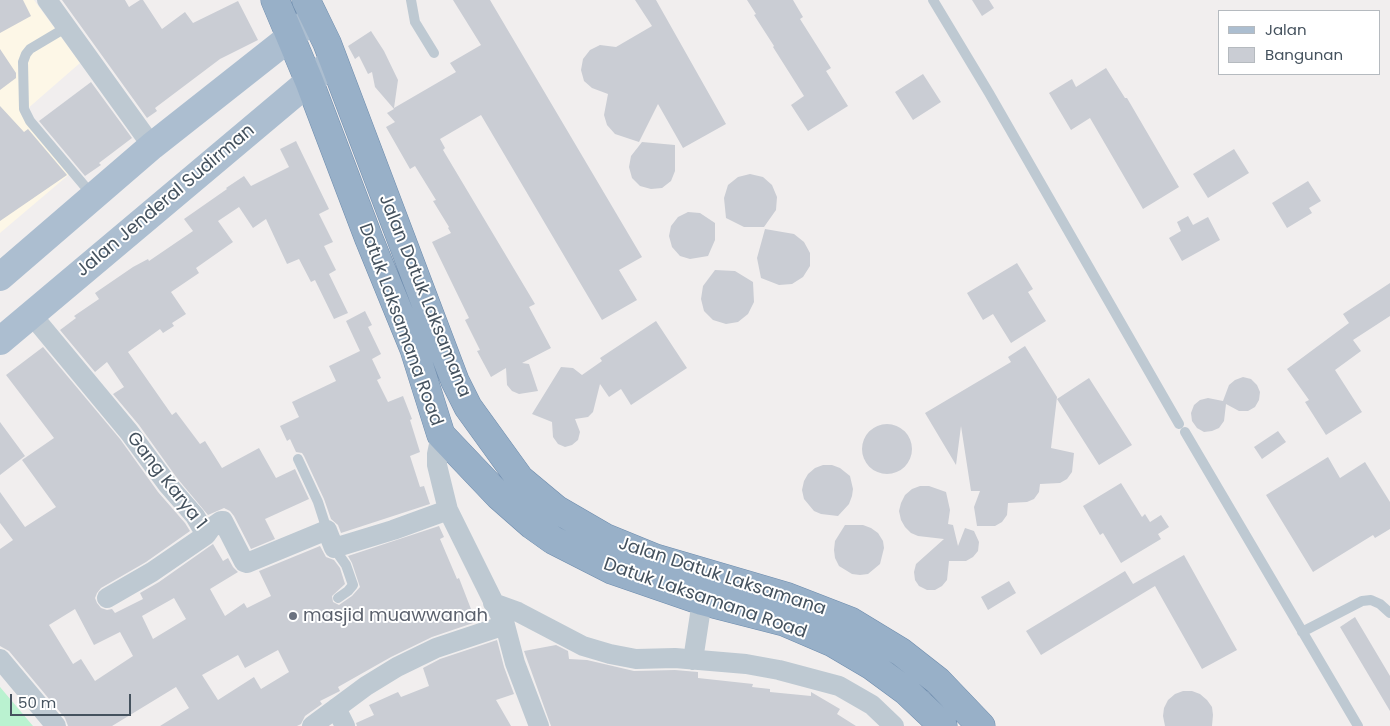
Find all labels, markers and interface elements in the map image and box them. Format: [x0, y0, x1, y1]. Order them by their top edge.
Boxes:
legend [1218, 10, 1380, 75]
text: Jalan [1265, 19, 1307, 40]
text: Bangunan [1265, 44, 1343, 65]
street label: Jalan Jenderal Sudirman [73, 120, 259, 282]
street label: Jalan Datuk Laksamana [373, 191, 475, 401]
street label: Datuk Laksamana Road [353, 221, 447, 429]
street label: Gang Karya 1 [121, 428, 211, 534]
street label: Jalan Datuk Laksamana [616, 533, 828, 621]
street label: Datuk Laksamana Road [600, 554, 810, 644]
place label: masjid muawwanah [303, 605, 488, 627]
marker: masjid muawwanah [287, 610, 299, 622]
scale bar [12, 684, 134, 716]
text: 50 m [18, 692, 56, 713]

